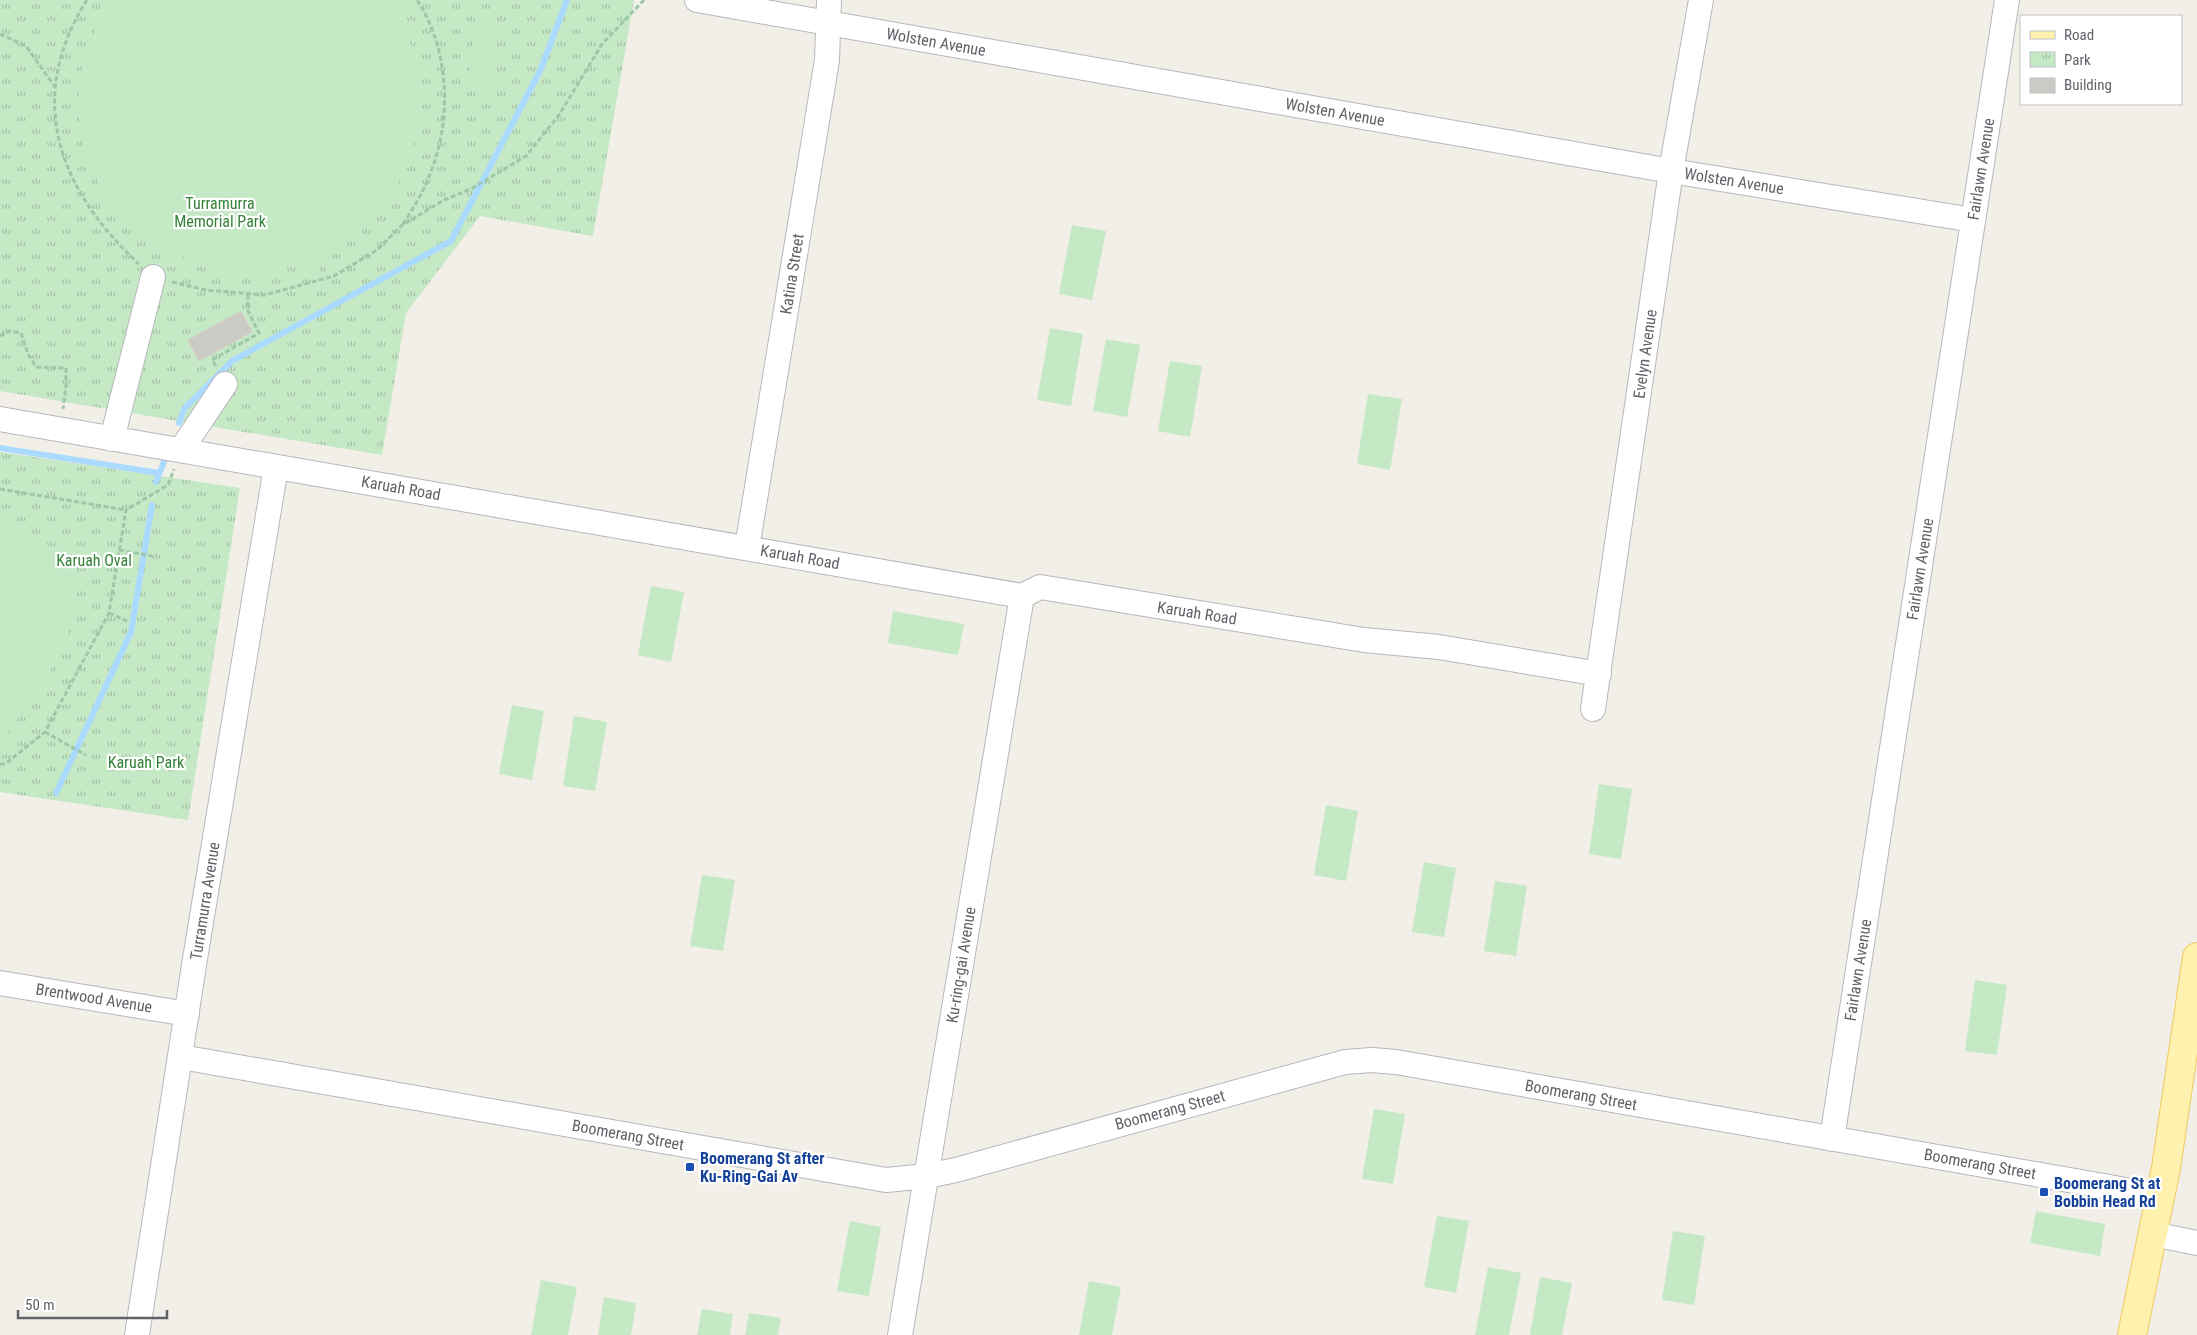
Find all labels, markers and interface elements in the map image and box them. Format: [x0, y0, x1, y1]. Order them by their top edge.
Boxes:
legend [2020, 15, 2182, 105]
street label: Wolsten Avenue [885, 24, 987, 60]
text: Road [2064, 26, 2094, 44]
text: Park [2064, 51, 2091, 69]
text: Building [2064, 76, 2112, 94]
street label: Wolsten Avenue [1284, 94, 1386, 130]
street label: Fairlawn Avenue [1964, 117, 1998, 221]
street label: Wolsten Avenue [1683, 164, 1785, 198]
park label: Turramurra Memorial Park [174, 194, 267, 231]
street label: Katina Street [776, 232, 808, 316]
street label: Evelyn Avenue [1629, 308, 1661, 400]
street label: Karuah Road [360, 472, 442, 504]
street label: Fairlawn Avenue [1903, 517, 1937, 621]
street label: Karuah Road [759, 541, 841, 573]
park label: Karuah Oval [56, 551, 132, 570]
street label: Karuah Road [1156, 597, 1238, 629]
park label: Karuah Park [108, 753, 185, 772]
street label: Turramurra Avenue [186, 841, 224, 961]
street label: Ku-ring-gai Avenue [942, 906, 980, 1024]
street label: Fairlawn Avenue [1841, 918, 1875, 1022]
street label: Brentwood Avenue [34, 979, 154, 1017]
street label: Boomerang Street [1524, 1076, 1639, 1114]
street label: Boomerang Street [1113, 1086, 1227, 1134]
street label: Boomerang Street [571, 1116, 686, 1154]
street label: Boomerang Street [1923, 1145, 2038, 1183]
place label: Boomerang St after Ku-Ring-Gai Av [700, 1149, 825, 1186]
marker: Boomerang St after Ku-Ring-Gai Av [684, 1161, 696, 1173]
place label: Boomerang St at Bobbin Head Rd [2054, 1174, 2160, 1211]
marker: Boomerang St at Bobbin Head Rd [2038, 1186, 2050, 1198]
scale bar [18, 1288, 166, 1320]
text: 50 m [25, 1296, 55, 1314]

